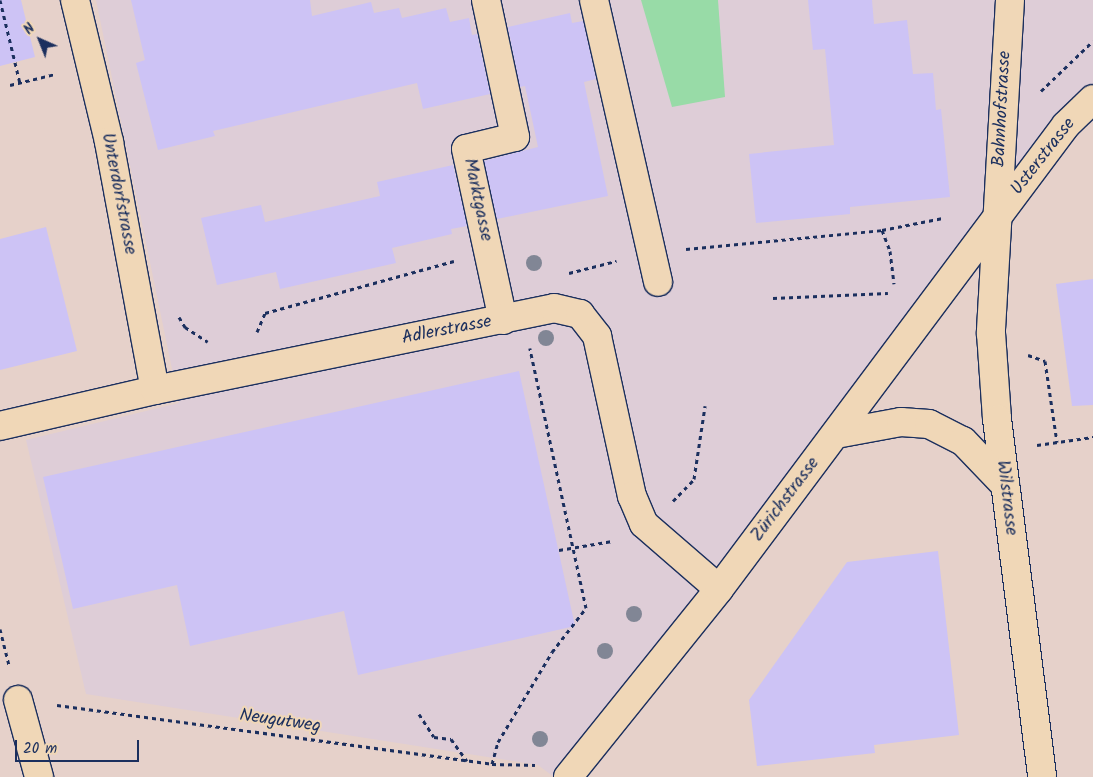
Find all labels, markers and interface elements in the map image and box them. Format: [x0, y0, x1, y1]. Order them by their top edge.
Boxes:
north arrow [15, 15, 65, 65]
text: N [19, 18, 40, 40]
street label: Bahnhofstrasse [989, 50, 1017, 168]
street label: Usterstrasse [1007, 114, 1081, 200]
street label: Unterdorfstrasse [96, 131, 140, 257]
street label: Marktgasse [458, 156, 496, 244]
street label: Adlerstrasse [400, 312, 494, 350]
street label: Zürichstrasse [747, 454, 825, 546]
street label: Wilstrasse [991, 459, 1021, 537]
street label: Neugutweg [238, 706, 322, 738]
scale bar [18, 730, 141, 762]
text: 20 m [23, 737, 57, 761]

